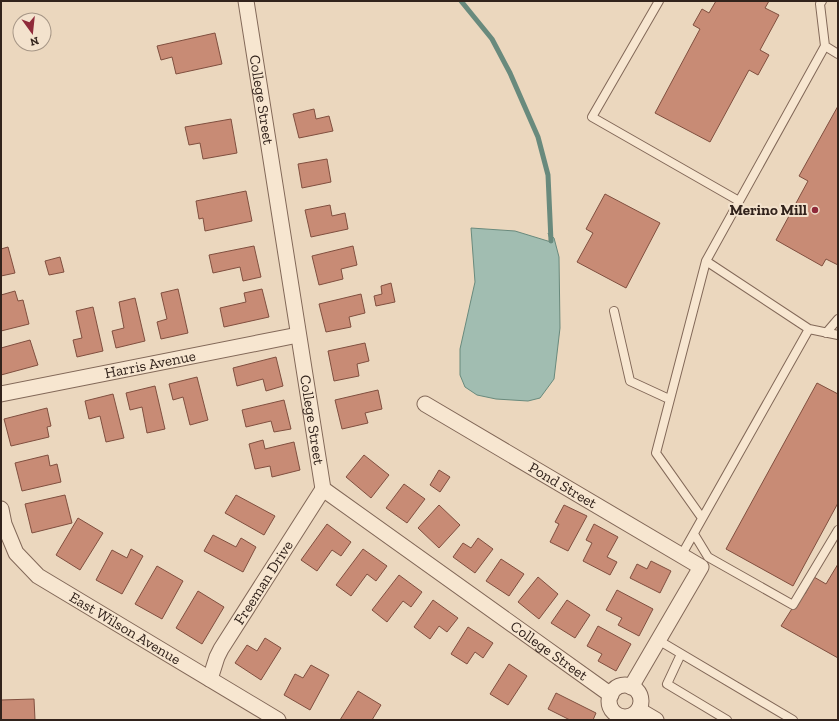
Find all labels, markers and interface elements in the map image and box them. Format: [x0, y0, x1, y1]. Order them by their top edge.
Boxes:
north arrow [12, 12, 52, 52]
text: N [28, 34, 40, 49]
street label: College Street [246, 54, 278, 146]
place label: Merino Mill [729, 201, 807, 219]
marker: Merino Mill [810, 205, 820, 215]
street label: Harris Avenue [103, 347, 197, 382]
street label: College Street [296, 374, 328, 466]
street label: Pond Street [526, 458, 600, 513]
street label: Freeman Drive [230, 537, 297, 628]
street label: East Wilson Avenue [66, 588, 184, 668]
street label: College Street [507, 617, 592, 685]

